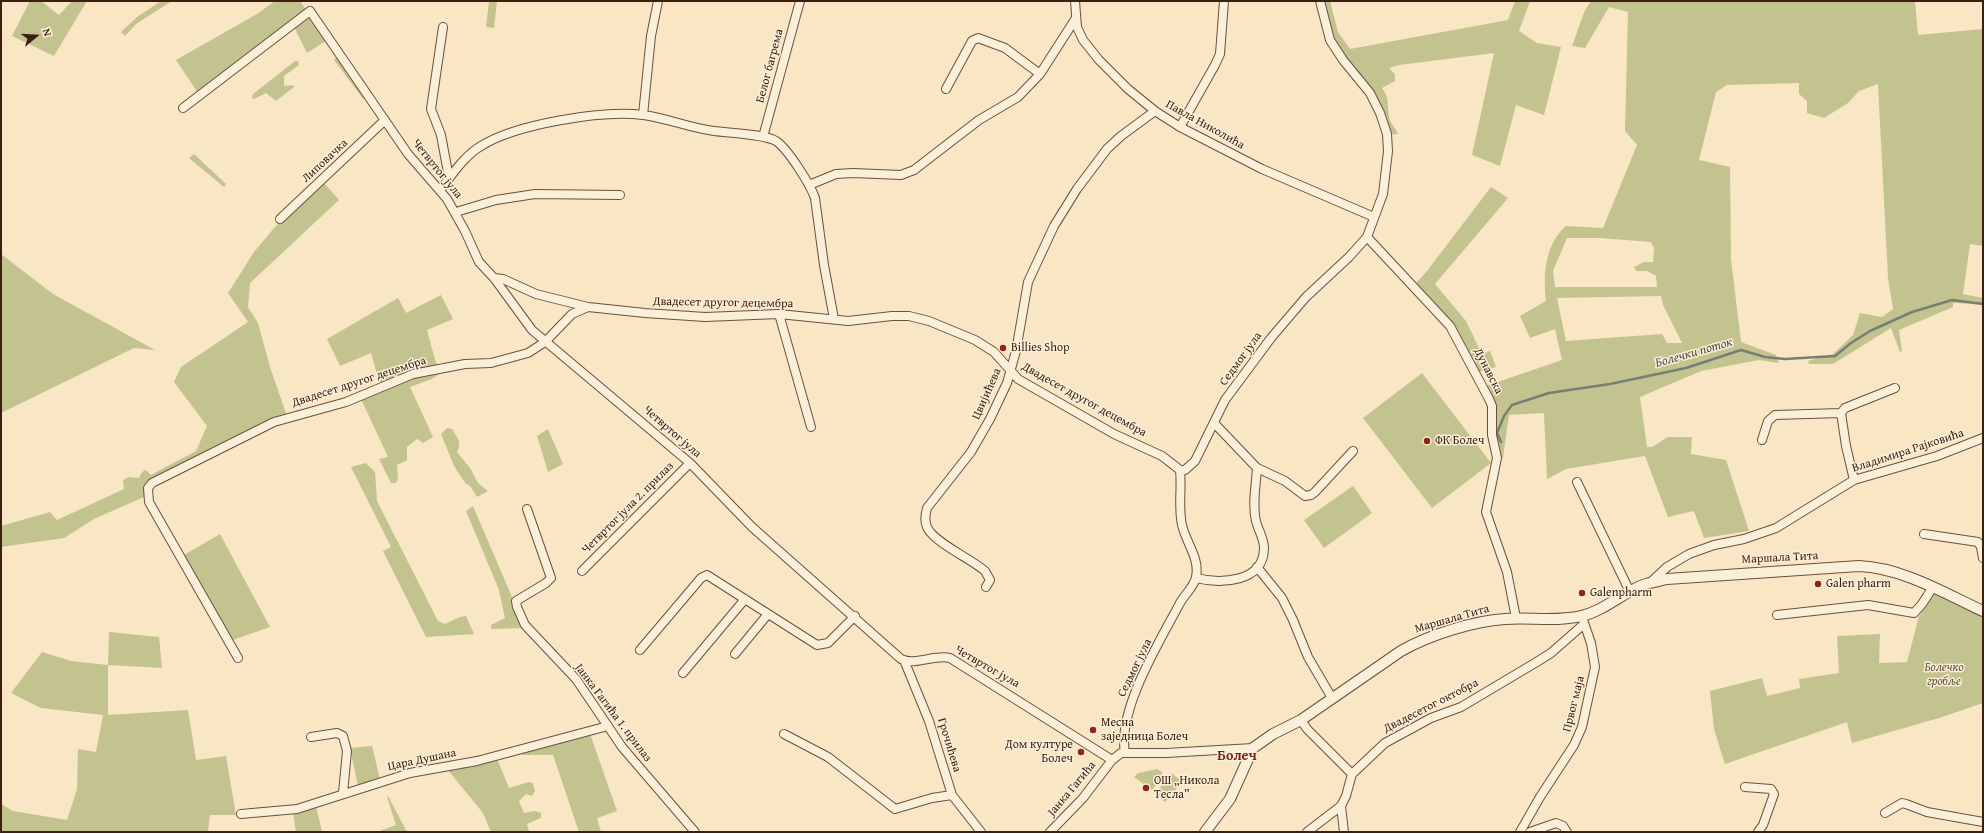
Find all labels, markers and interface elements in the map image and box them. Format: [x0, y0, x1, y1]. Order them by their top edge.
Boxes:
north arrow [16, 16, 56, 56]
text: N [39, 26, 56, 38]
street label: Белог багрема [753, 27, 787, 105]
street label: Павла Николића [1163, 97, 1247, 153]
street label: Липовачка [299, 136, 351, 186]
street label: Четвртог јула [409, 136, 465, 202]
street label: Двадесет другог децембра [653, 295, 793, 311]
street label: Седмог јула [1217, 329, 1265, 389]
water label: Болечки поток [1654, 335, 1734, 371]
place label: Billies Shop [1011, 341, 1070, 355]
marker: Billies Shop [998, 343, 1008, 353]
street label: Дунавска [1470, 346, 1506, 396]
street label: Двадесет другог децембра [290, 353, 428, 411]
street label: Двадесет другог децембра [1019, 360, 1149, 440]
street label: Цвијићева [969, 366, 1005, 422]
street label: Четвртог јула [640, 403, 704, 461]
street label: Владимира Рајковића [1850, 426, 1966, 476]
place label: ФК Болеч [1435, 434, 1484, 448]
marker: ФК Болеч [1422, 436, 1432, 446]
street label: Четвртог јула 2. прилаз [579, 459, 677, 557]
street label: Маршала Тита [1741, 549, 1819, 567]
place label: Galen pharm [1826, 577, 1891, 591]
marker: Galen pharm [1813, 579, 1823, 589]
place label: Galenpharm [1590, 586, 1652, 600]
marker: Galenpharm [1577, 588, 1587, 598]
street label: Маршала Тита [1413, 602, 1491, 636]
street label: Седмог јула [1115, 637, 1155, 699]
street label: Четвртог јула [952, 643, 1022, 691]
street label: Јанка Гагића 1. прилаз [571, 661, 655, 765]
park label: Болечко гробље [1924, 661, 1964, 689]
street label: Првог маја [1560, 675, 1588, 733]
street label: Двадесетог октобра [1381, 676, 1481, 736]
street label: Грочићева [934, 716, 964, 774]
place label: Месна заједница Болеч [1101, 716, 1188, 744]
marker: Месна заједница Болеч [1088, 725, 1098, 735]
place label: Дом културе Болеч [1005, 738, 1073, 766]
street label: Цара Душана [386, 746, 458, 774]
marker: Дом културе Болеч [1076, 747, 1086, 757]
district label: Болеч [1217, 748, 1257, 764]
street label: Јанка Гагића [1045, 759, 1099, 819]
place label: ОШ „Никола Тесла” [1154, 774, 1219, 802]
marker: ОШ „Никола Тесла” [1141, 783, 1151, 793]

